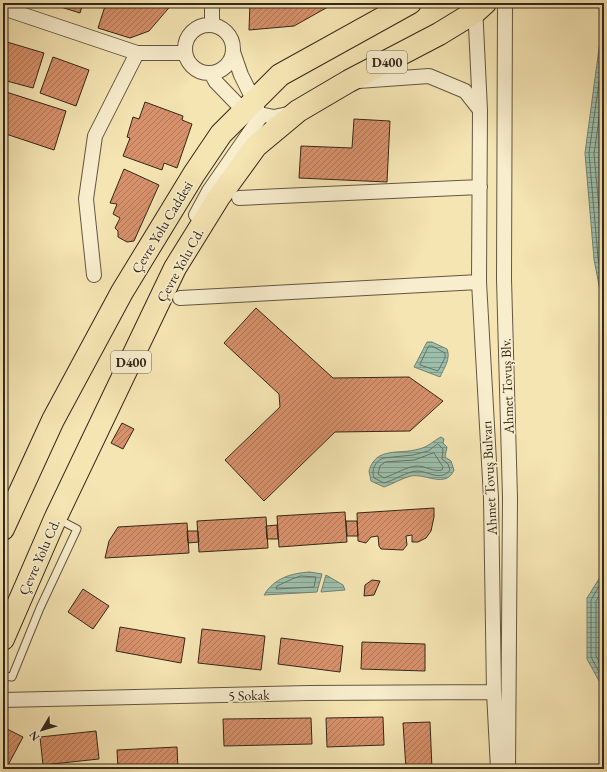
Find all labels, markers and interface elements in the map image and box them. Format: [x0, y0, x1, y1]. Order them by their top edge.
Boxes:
road number: D400 [367, 51, 407, 73]
street label: Çevre Yolu Caddesi [127, 177, 197, 276]
street label: Çevre Yolu Cd. [152, 225, 208, 305]
street label: Ahmet Tovuş Blv. [496, 338, 518, 435]
road number: D400 [111, 351, 151, 373]
street label: Ahmet Tovuş Bulvarı [477, 420, 501, 537]
street label: Çevre Yolu Cd. [14, 516, 64, 598]
street label: 5 Sokak [228, 685, 270, 705]
north arrow [22, 710, 62, 750]
text: N [26, 728, 42, 744]

